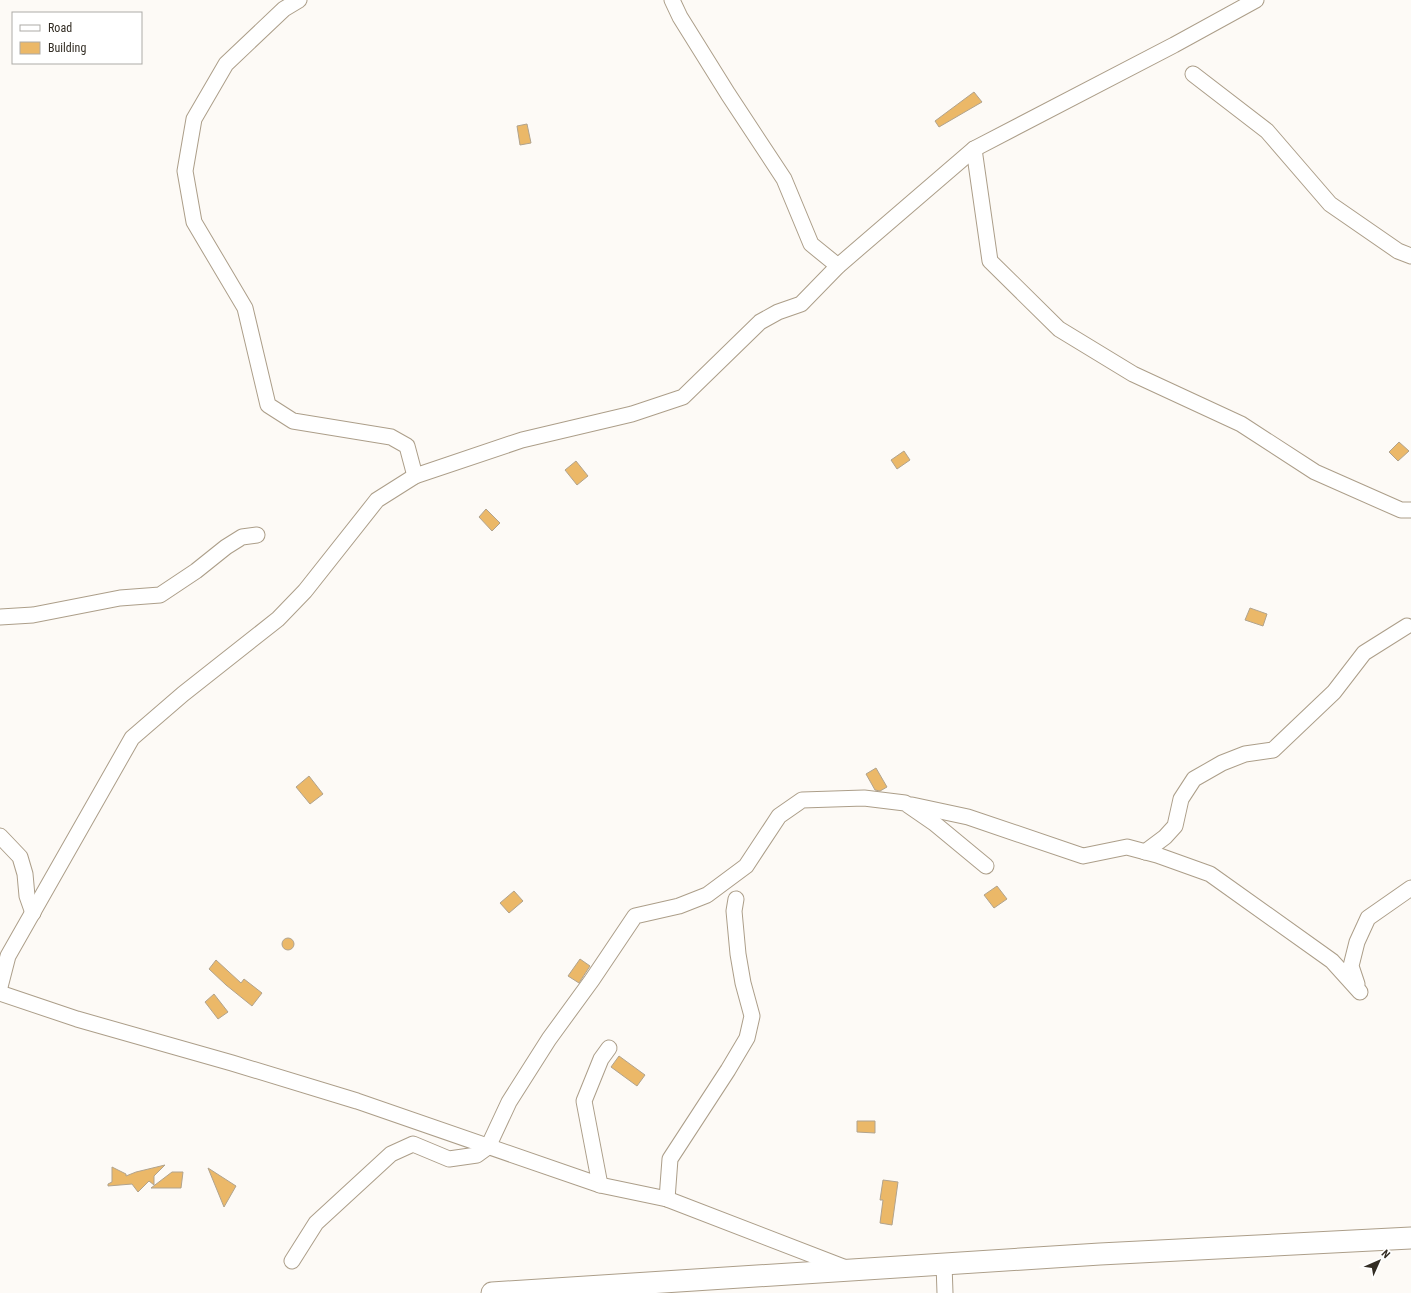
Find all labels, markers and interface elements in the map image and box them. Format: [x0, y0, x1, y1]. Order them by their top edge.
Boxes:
legend [12, 12, 142, 64]
text: Road [48, 21, 72, 35]
text: Building [48, 41, 86, 55]
north arrow [1359, 1241, 1399, 1281]
text: N [1379, 1247, 1393, 1261]

